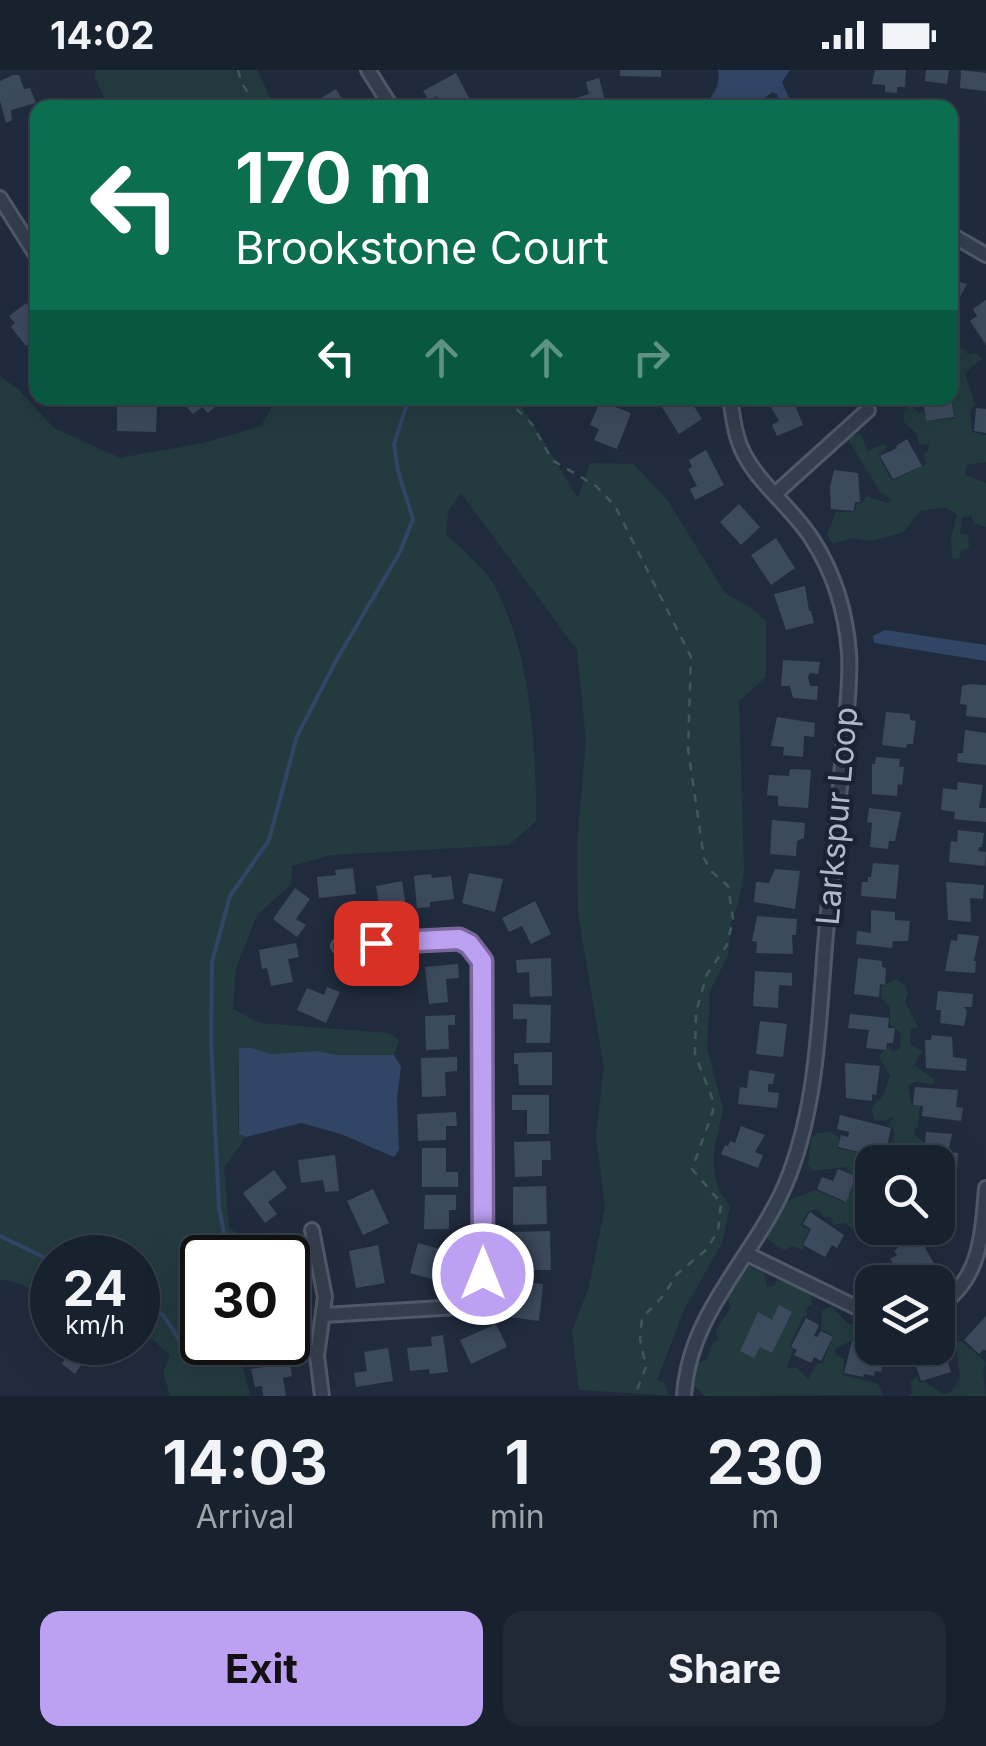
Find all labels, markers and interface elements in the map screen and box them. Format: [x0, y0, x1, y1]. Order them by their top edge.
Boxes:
text: 14:02 [50, 12, 154, 58]
text: 170 m [235, 135, 432, 220]
icon: left [70, 140, 200, 270]
text: Brookstone Court [235, 220, 609, 275]
icon: left [309, 330, 364, 385]
icon: ahead [414, 330, 469, 385]
icon: ahead [519, 330, 574, 385]
icon: right [624, 330, 679, 385]
street label: Larkspur Loop [808, 705, 865, 927]
pin [334, 901, 419, 986]
icon: arrive [349, 916, 404, 971]
map controls [855, 1145, 955, 1365]
button: search [855, 1145, 955, 1245]
position arrow [431, 1222, 535, 1326]
speed limit sign: 30 [180, 1235, 310, 1365]
text: 24 [63, 1258, 127, 1318]
button: layers [855, 1265, 955, 1365]
text: km/h [65, 1310, 125, 1340]
text: 14:03 [162, 1426, 328, 1498]
text: 1 [504, 1426, 530, 1498]
text: 230 [707, 1426, 824, 1498]
text: Arrival [196, 1497, 294, 1536]
text: min [490, 1497, 545, 1536]
text: m [751, 1497, 779, 1536]
button: Exit [40, 1611, 483, 1726]
button: Share [503, 1611, 946, 1726]

